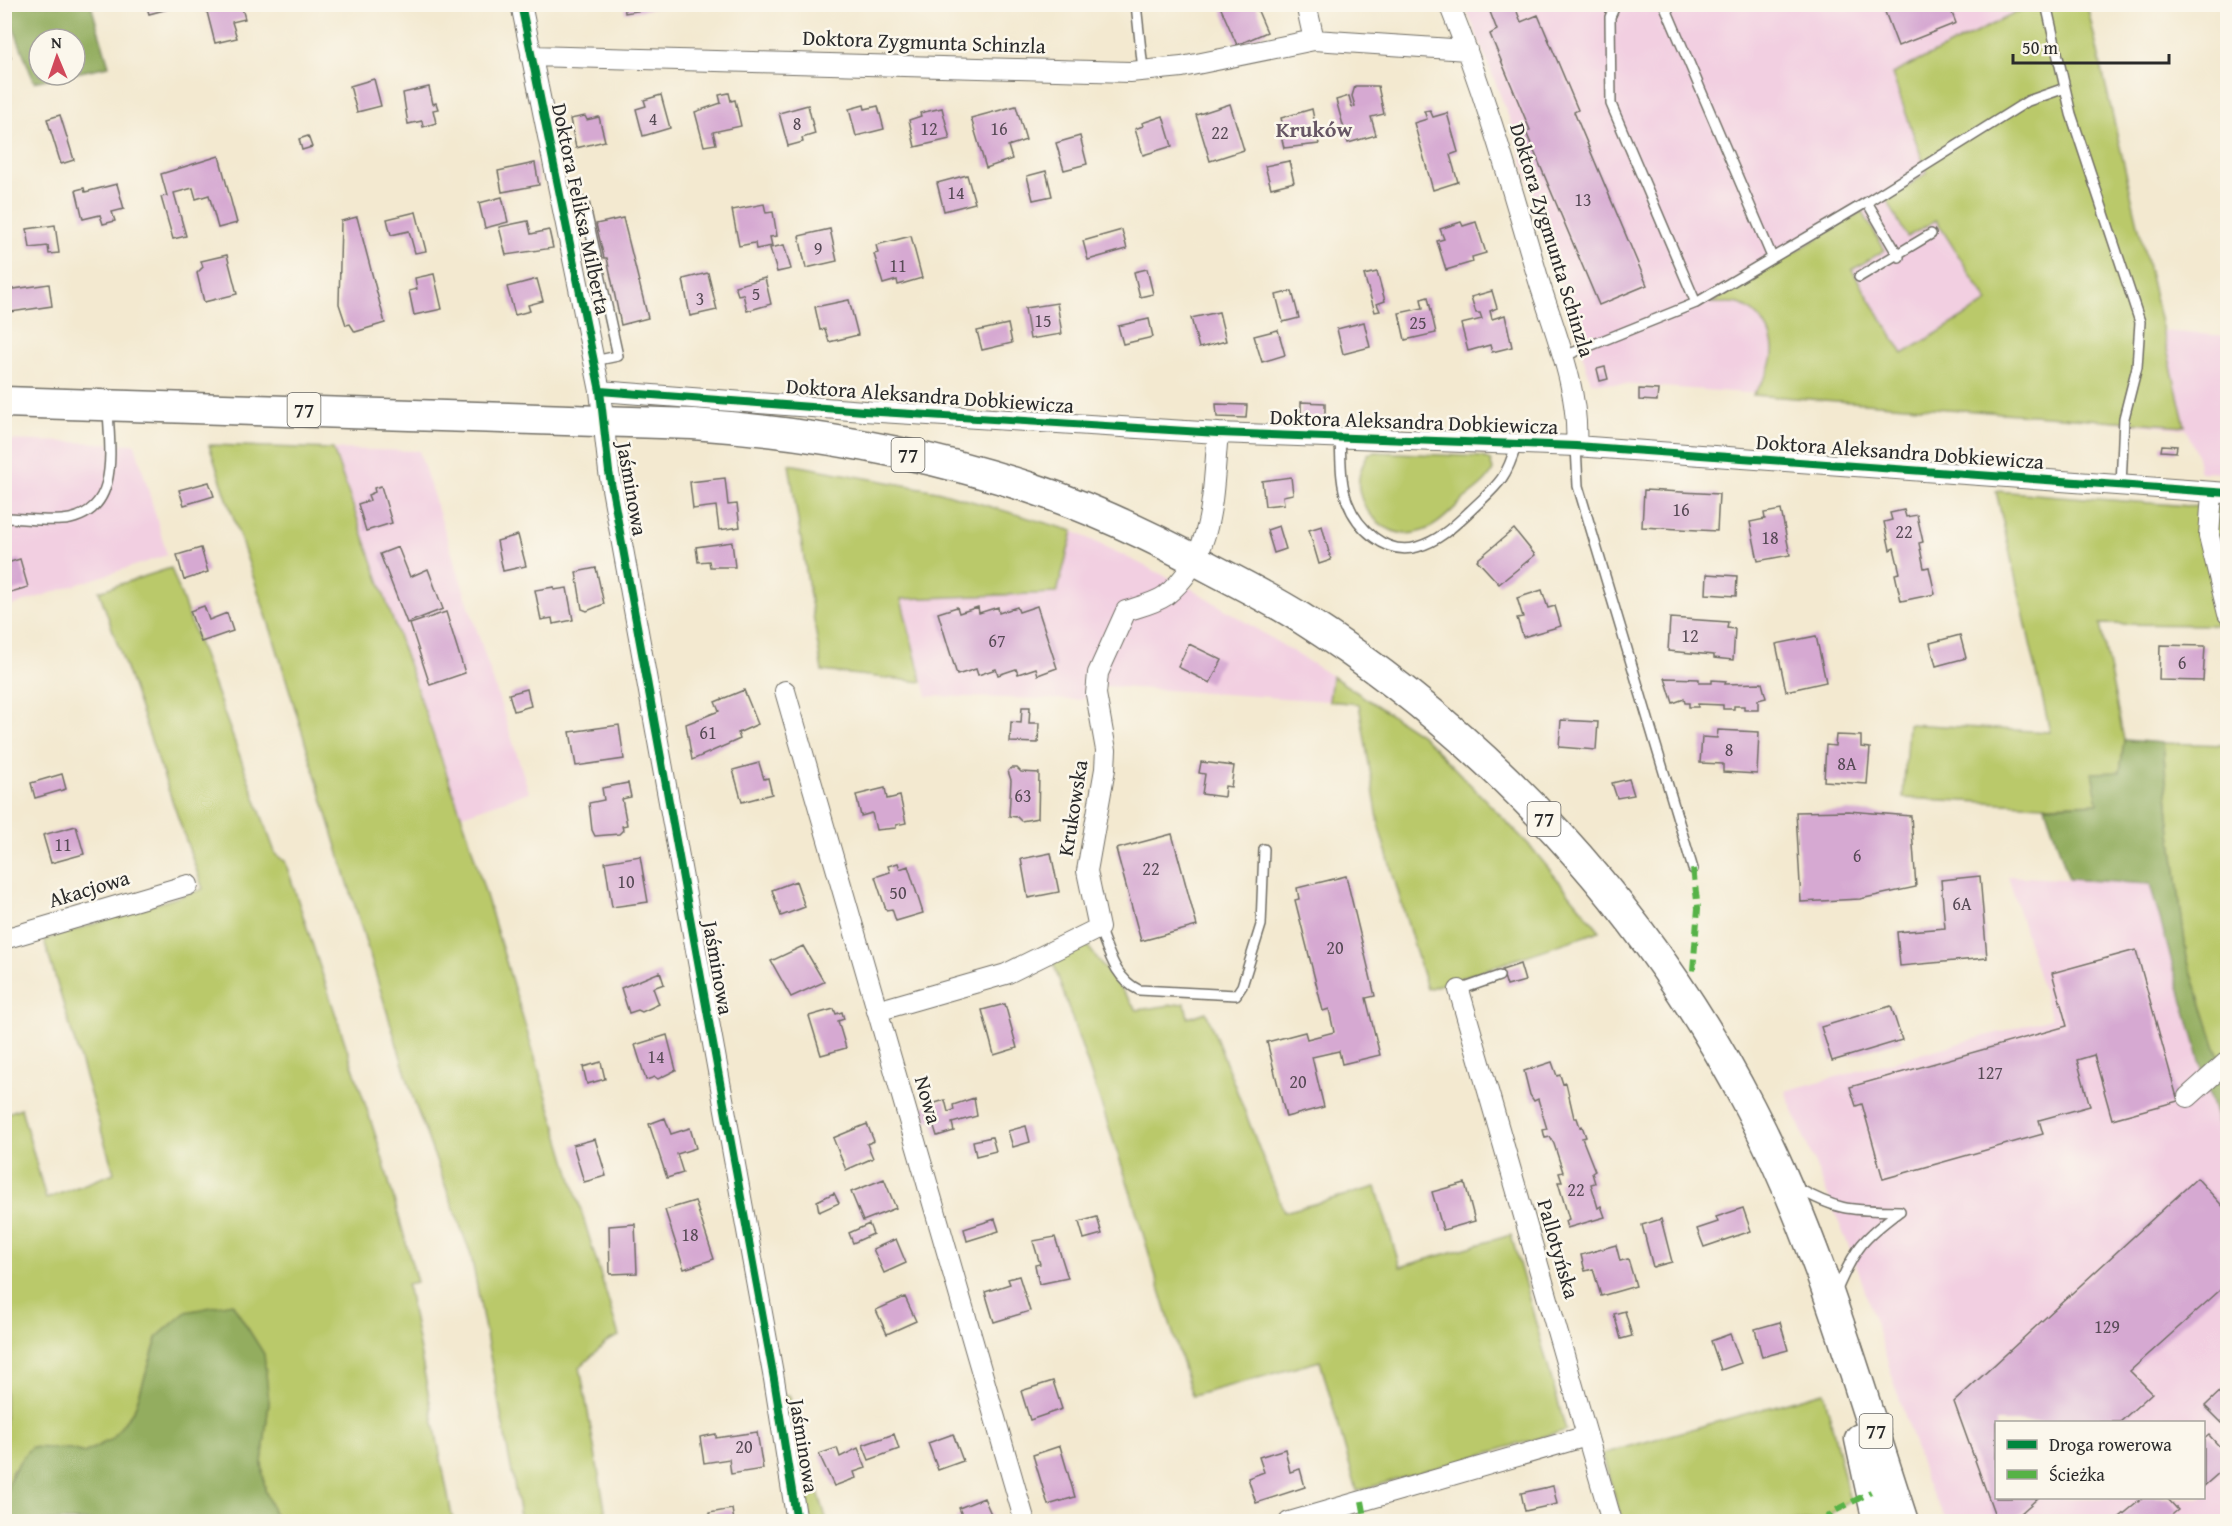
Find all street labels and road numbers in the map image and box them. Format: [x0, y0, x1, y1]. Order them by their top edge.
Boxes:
street label: Doktora Zygmunta Schinzla [802, 22, 1046, 61]
street label: Doktora Feliksa Milberta [544, 100, 619, 318]
street label: Doktora Zygmunta Schinzla [1502, 119, 1603, 361]
street label: Doktora Aleksandra Dobkiewicza [785, 370, 1075, 421]
road number: 77 [288, 393, 320, 427]
street label: Doktora Aleksandra Dobkiewicza [1269, 401, 1559, 442]
street label: Doktora Aleksandra Dobkiewicza [1755, 426, 2045, 477]
street label: Jaśminowa [608, 437, 656, 538]
road number: 77 [892, 438, 924, 472]
street label: Krukowska [1050, 758, 1095, 858]
road number: 77 [1528, 802, 1560, 836]
street label: Akacjowa [45, 862, 133, 916]
street label: Jaśminowa [694, 916, 742, 1017]
street label: Nowa [907, 1072, 950, 1128]
street label: Pallotyńska [1529, 1195, 1587, 1302]
street label: Jaśminowa [781, 1394, 827, 1495]
road number: 77 [1860, 1414, 1892, 1448]

